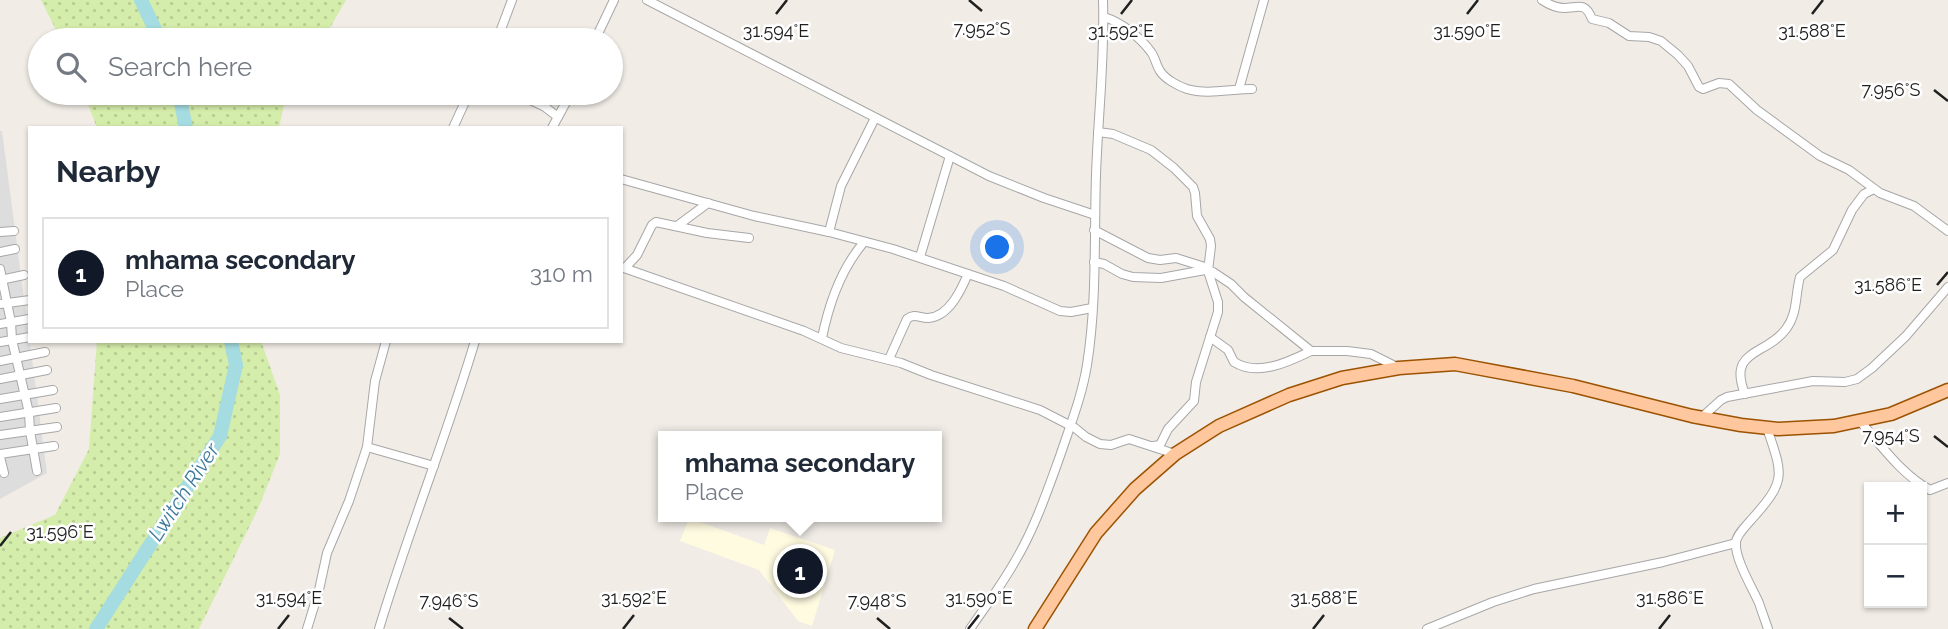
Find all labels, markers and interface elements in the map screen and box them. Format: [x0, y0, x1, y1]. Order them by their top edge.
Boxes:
text: 7.952°S [953, 18, 1011, 39]
text: 31.594°E [743, 20, 809, 41]
text: 31.592°E [1088, 20, 1154, 41]
text: 31.590°E [1433, 20, 1501, 41]
text: 31.588°E [1778, 20, 1846, 41]
search box [28, 28, 623, 105]
icon: search [52, 48, 90, 86]
text: Search here [108, 52, 252, 82]
text: 7.956°S [1862, 79, 1920, 100]
text: Nearby [56, 154, 160, 189]
your location [980, 230, 1014, 264]
text: mhama secondary [125, 245, 356, 275]
text: 1 [75, 260, 87, 287]
text: 310 m [530, 260, 593, 287]
text: 31.586°E [1854, 274, 1922, 295]
text: Place [125, 275, 184, 302]
text: 7.954°S [1862, 425, 1920, 446]
popup [658, 431, 942, 522]
water label: Lwitch River [143, 438, 225, 545]
text: mhama secondary [685, 448, 915, 478]
text: Place [685, 478, 744, 505]
map controls [1864, 482, 1927, 608]
button: + [1864, 482, 1927, 545]
text: 31.596°E [26, 521, 94, 542]
pin: 1 [777, 545, 823, 597]
button: − [1864, 545, 1927, 608]
text: 31.594°E [256, 587, 322, 608]
text: 31.592°E [601, 587, 667, 608]
text: 31.590°E [945, 587, 1013, 608]
text: 31.588°E [1290, 587, 1358, 608]
text: 31.586°E [1636, 587, 1704, 608]
text: 7.946°S [420, 590, 478, 611]
text: 7.948°S [848, 590, 906, 611]

